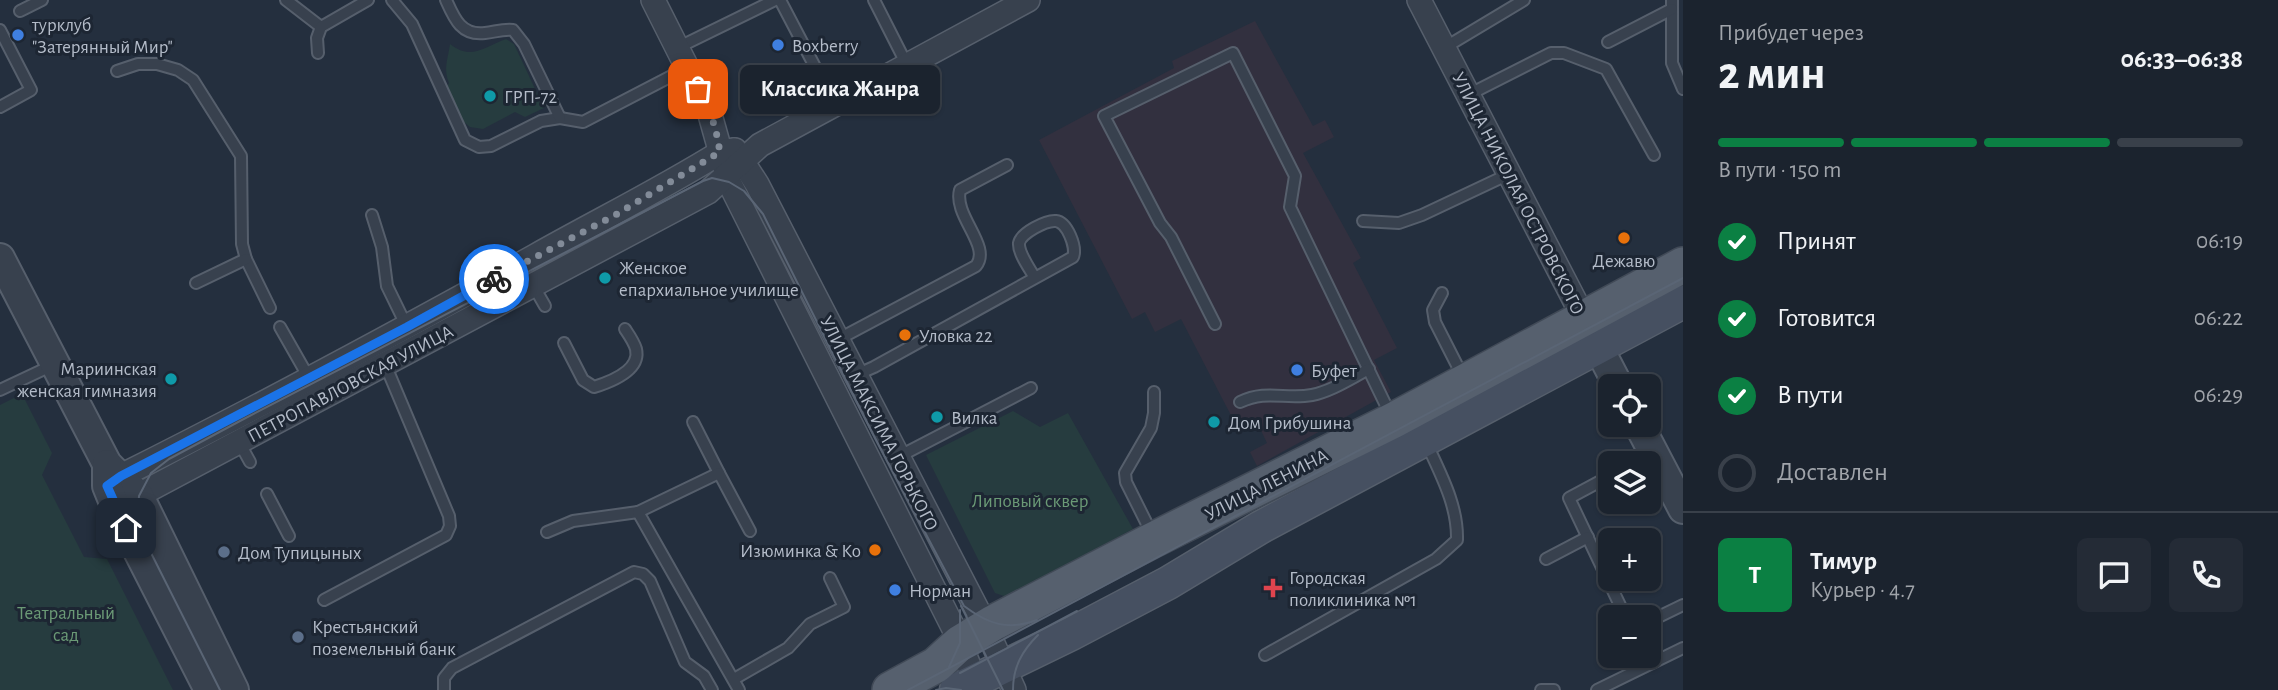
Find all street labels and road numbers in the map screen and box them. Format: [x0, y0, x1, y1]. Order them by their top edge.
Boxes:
street label: УЛИЦА НИКОЛАЯ ОСТРОВСКОГО [1448, 70, 1587, 318]
street label: УЛИЦА МАКСИМА ГОРЬКОГО [816, 313, 941, 534]
street label: ПЕТРОПАВЛОВСКАЯ УЛИЦА [245, 322, 456, 447]
street label: УЛИЦА ЛЕНИНА [1202, 446, 1331, 524]

